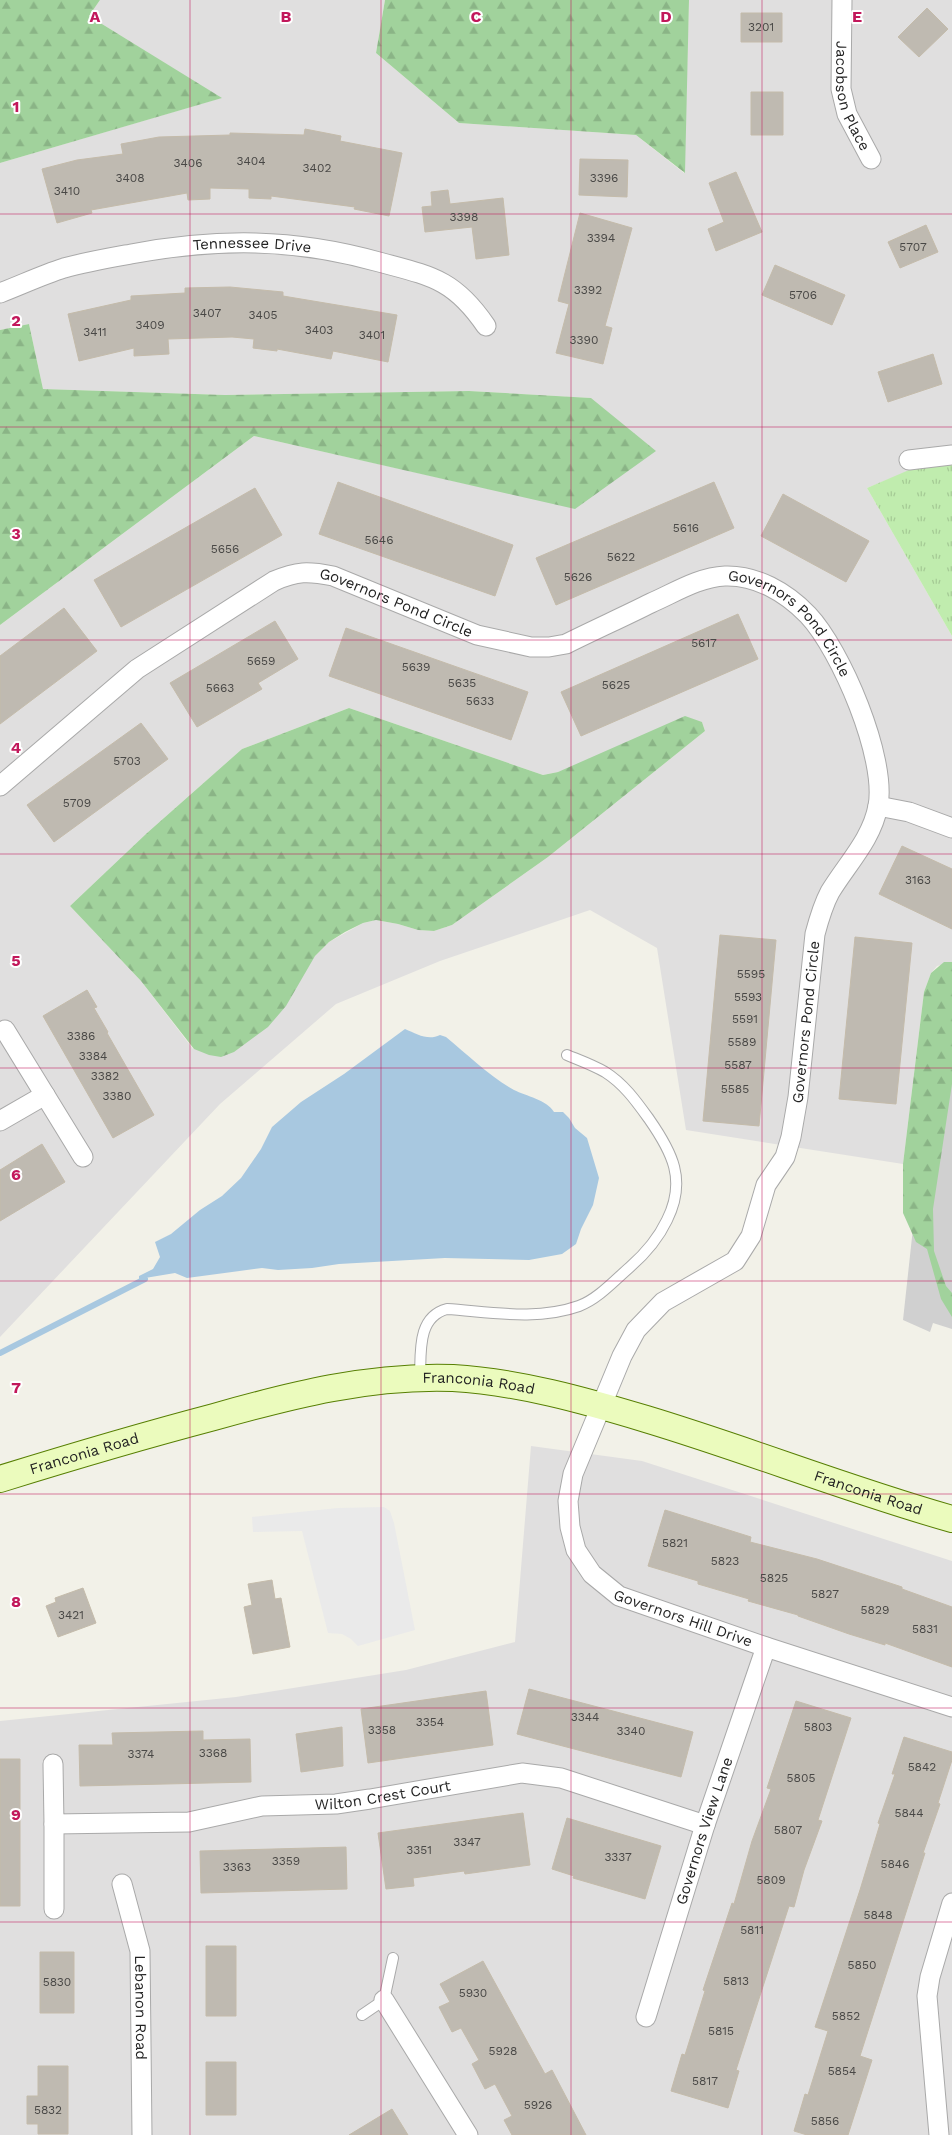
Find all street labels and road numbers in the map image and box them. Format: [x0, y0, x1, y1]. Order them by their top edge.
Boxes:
street label: Jacobson Place [832, 41, 874, 154]
street label: Tennessee Drive [192, 234, 312, 257]
street label: Governors Pond Circle [318, 565, 475, 641]
street label: Governors Pond Circle [727, 567, 854, 680]
street label: Governors Pond Circle [789, 940, 823, 1104]
street label: Franconia Road [422, 1369, 536, 1398]
street label: Franconia Road [28, 1429, 141, 1478]
street label: Franconia Road [812, 1467, 925, 1519]
street label: Governors Hill Drive [611, 1586, 755, 1651]
street label: Governors View Lane [672, 1755, 737, 1907]
street label: Wilton Crest Court [314, 1776, 452, 1814]
street label: Lebanon Road [131, 1955, 150, 2060]

